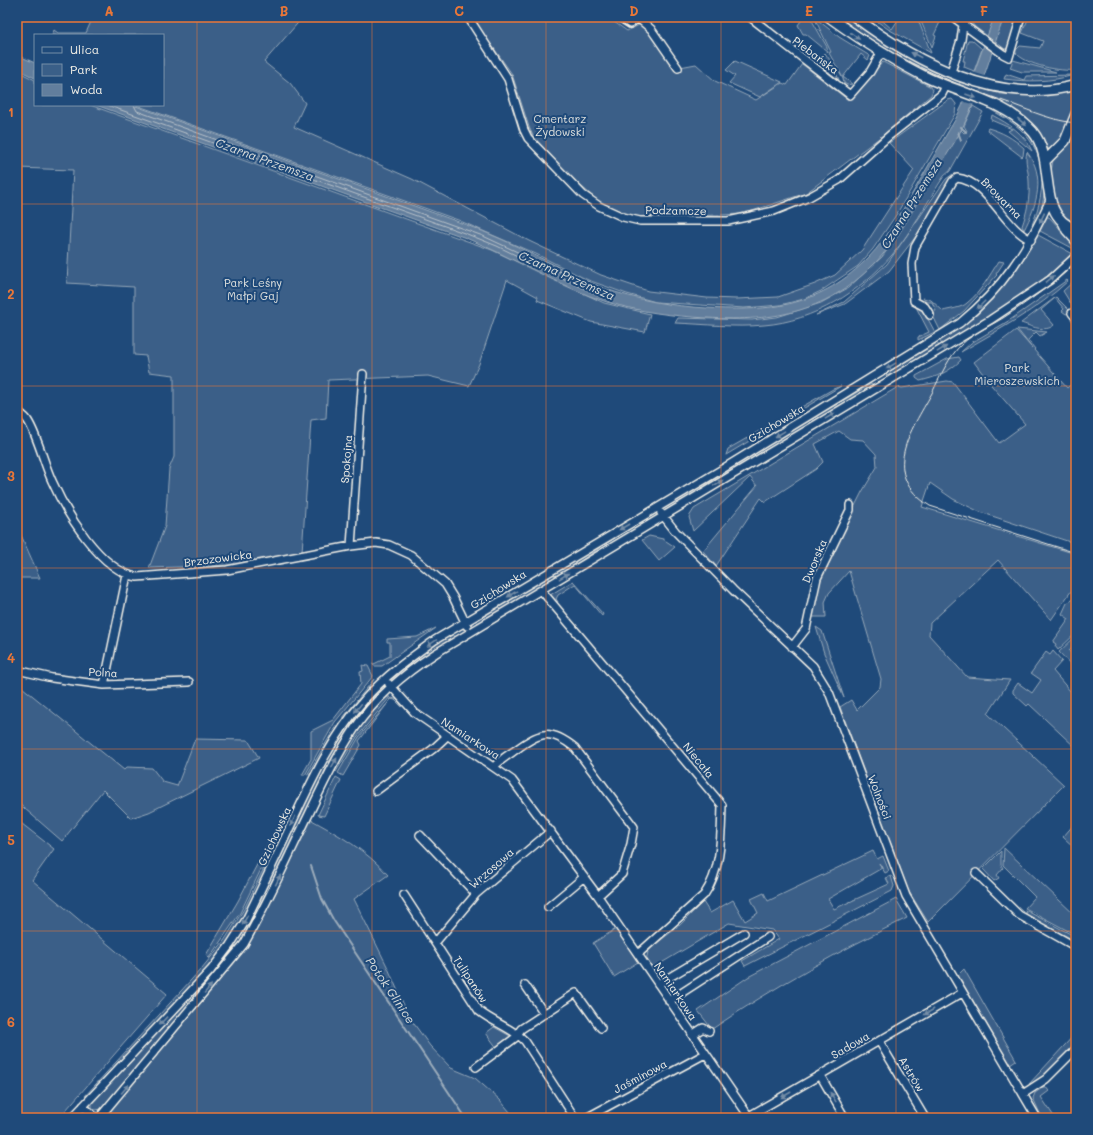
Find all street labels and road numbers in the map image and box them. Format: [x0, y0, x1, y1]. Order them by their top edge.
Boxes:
street label: Plebańska [790, 33, 842, 77]
street label: Browarna [978, 174, 1026, 222]
street label: Podzamcze [645, 202, 707, 218]
street label: Gzichowska [745, 400, 807, 446]
street label: Spokojna [337, 434, 355, 484]
street label: Dworska [798, 537, 830, 585]
street label: Brzozowicka [183, 546, 253, 570]
street label: Gzichowska [467, 566, 529, 612]
street label: Polna [88, 664, 118, 680]
street label: Namiarkowa [439, 713, 503, 763]
street label: Niecała [680, 739, 718, 781]
street label: Wolności [865, 772, 895, 822]
street label: Gzichowska [254, 804, 294, 868]
street label: Wrzosowa [465, 844, 517, 892]
street label: Tulipanów [450, 953, 492, 1005]
street label: Namiarkowa [651, 959, 701, 1023]
street label: Sadowa [828, 1028, 872, 1062]
street label: Astrów [896, 1054, 928, 1094]
street label: Jaśminowa [611, 1056, 669, 1096]

